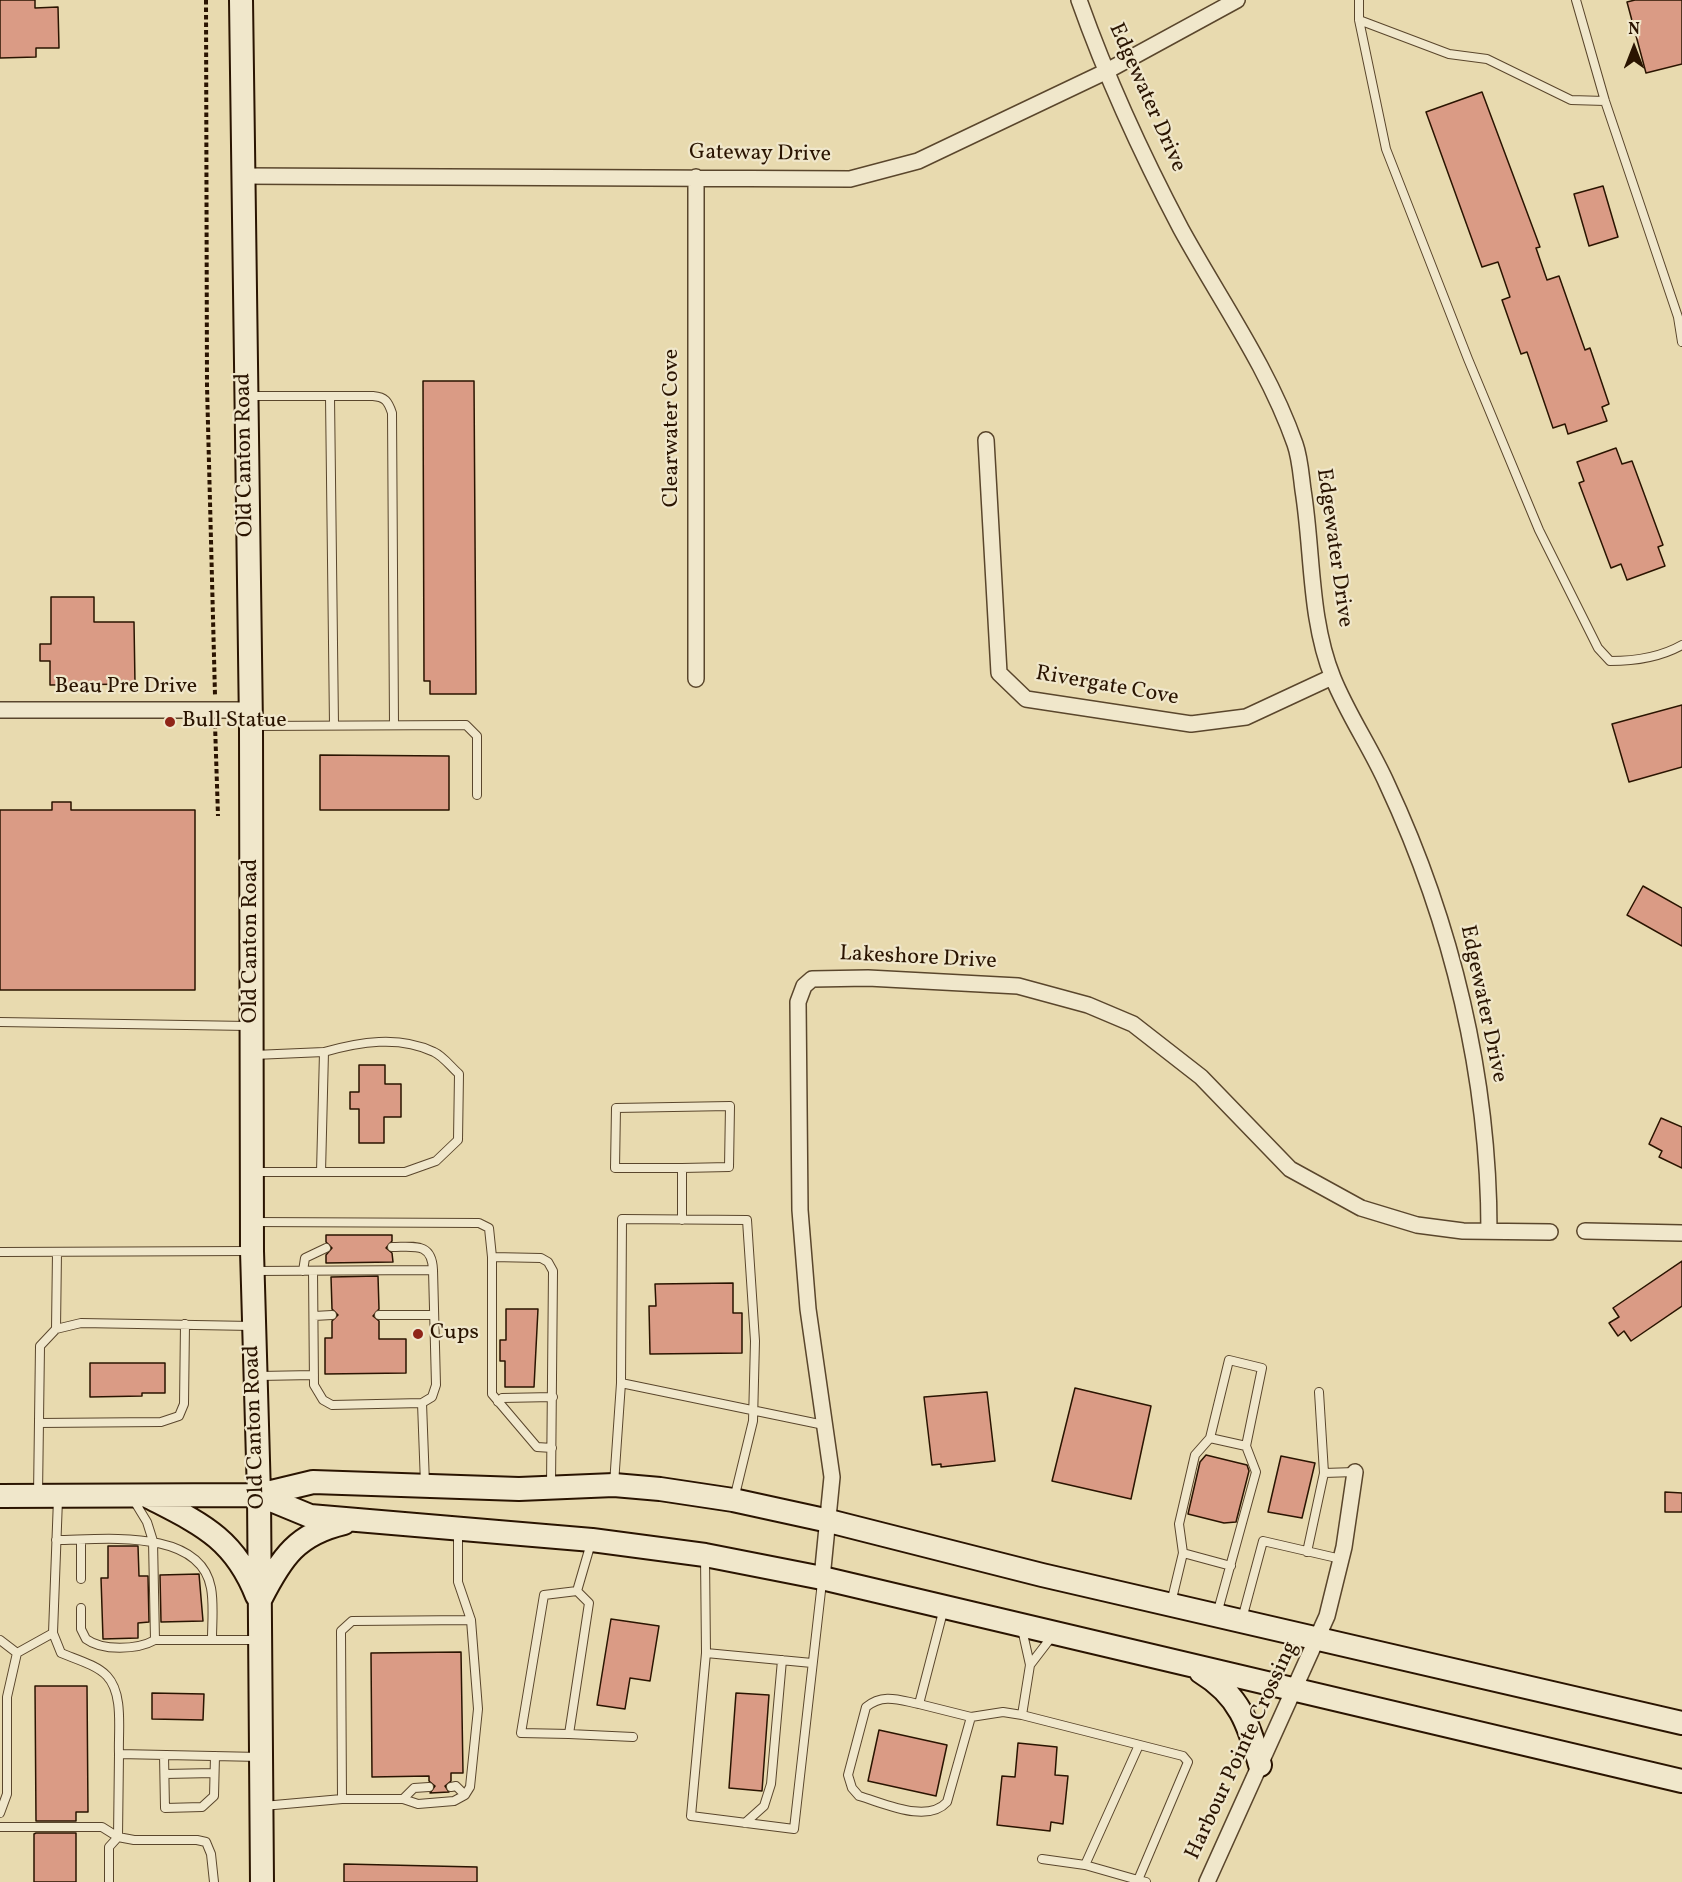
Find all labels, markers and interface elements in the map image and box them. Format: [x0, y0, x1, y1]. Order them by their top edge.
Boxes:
north arrow [1604, 18, 1664, 78]
text: N [1628, 19, 1640, 41]
street label: Edgewater Drive [1101, 20, 1191, 176]
street label: Gateway Drive [689, 141, 831, 169]
street label: Clearwater Cove [660, 349, 686, 507]
street label: Old Canton Road [231, 373, 261, 537]
street label: Edgewater Drive [1309, 467, 1357, 629]
street label: Rivergate Cove [1034, 661, 1180, 713]
street label: Beau Pre Drive [55, 675, 197, 701]
place label: Bull Statue [182, 709, 287, 735]
marker: Bull Statue [163, 715, 177, 729]
street label: Old Canton Road [239, 859, 265, 1023]
street label: Edgewater Drive [1452, 923, 1512, 1085]
street label: Lakeshore Drive [839, 942, 997, 976]
place label: Cups [430, 1321, 479, 1347]
marker: Cups [411, 1327, 425, 1341]
street label: Old Canton Road [240, 1344, 272, 1510]
street label: Harbour Pointe Crossing [1181, 1638, 1305, 1864]

